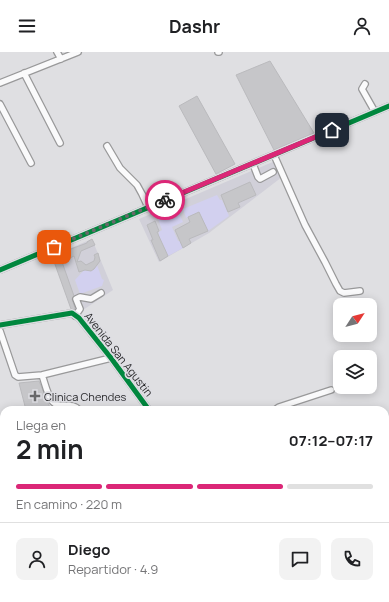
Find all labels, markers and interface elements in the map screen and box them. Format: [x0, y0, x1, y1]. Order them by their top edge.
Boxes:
text: Dashr [169, 14, 220, 38]
icon: menu [16, 15, 38, 37]
icon: person [351, 15, 373, 37]
pin [315, 113, 349, 147]
icon: home [321, 119, 343, 141]
courier [145, 180, 185, 220]
icon: bike [154, 189, 176, 211]
pin [37, 230, 71, 264]
icon: bag [43, 236, 65, 258]
north arrow [333, 298, 377, 342]
map controls [333, 298, 377, 394]
street label: Avenida San Agustin [81, 309, 157, 399]
button: layers [333, 350, 377, 394]
place label: Clinica Chendes [44, 389, 127, 404]
marker: Clinica Chendes [29, 390, 41, 402]
text: Llega en [16, 416, 66, 434]
text: 07:12–07:17 [289, 430, 373, 451]
text: 2 min [16, 431, 84, 467]
text: En camino · 220 m [16, 495, 122, 513]
button: person [16, 538, 58, 580]
button: chat [279, 538, 321, 580]
button: phone [331, 538, 373, 580]
text: Diego [68, 539, 110, 560]
text: Repartidor · 4.9 [68, 560, 158, 578]

